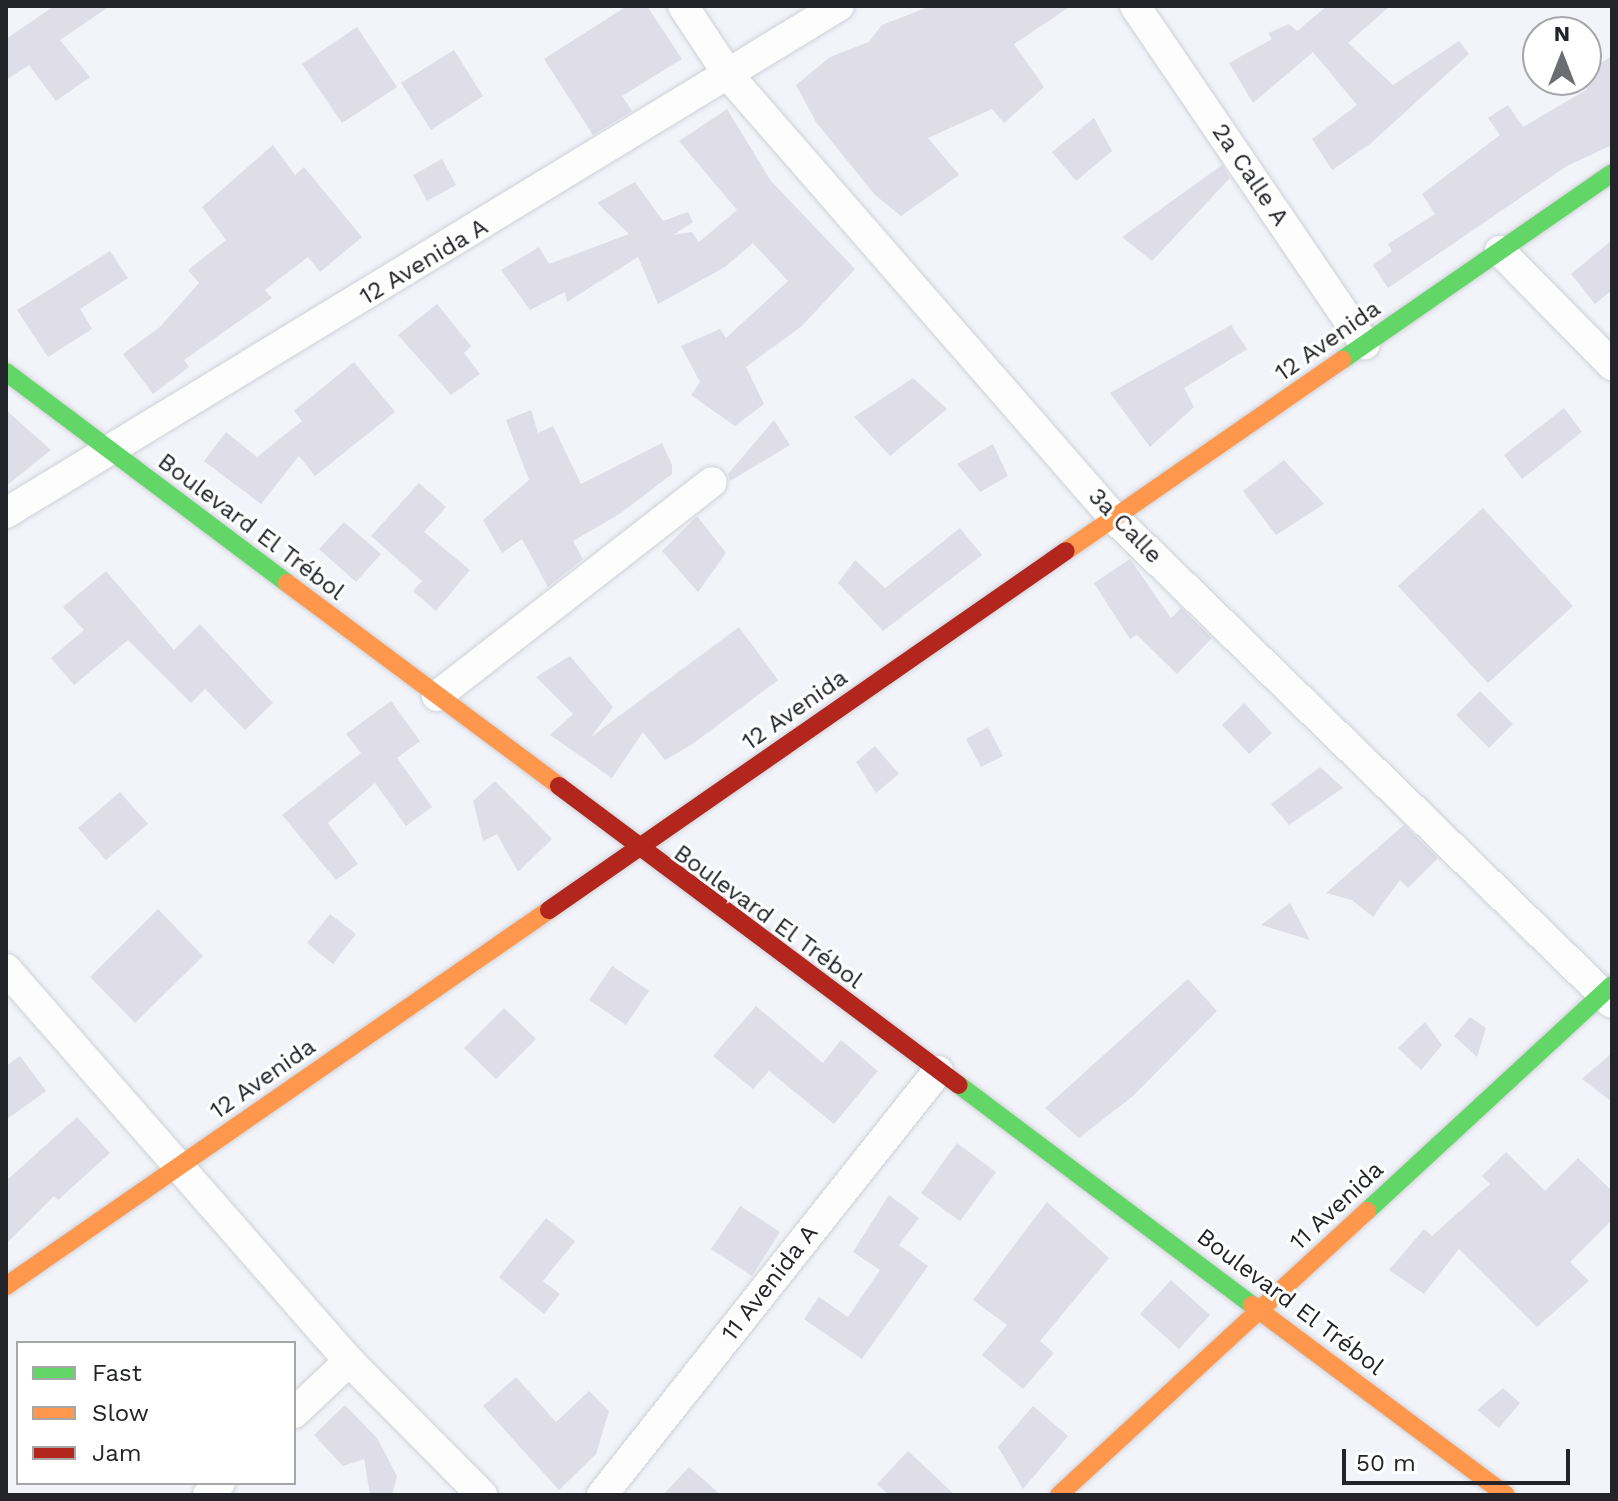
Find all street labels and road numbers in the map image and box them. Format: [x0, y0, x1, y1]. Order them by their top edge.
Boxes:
street label: 2a Calle A [1205, 118, 1295, 232]
street label: 12 Avenida A [354, 212, 494, 312]
street label: 12 Avenida [1269, 294, 1387, 388]
street label: Boulevard El Trébol [151, 447, 351, 607]
street label: 3a Calle [1082, 482, 1168, 570]
street label: 12 Avenida [736, 663, 854, 757]
street label: Boulevard El Trébol [667, 838, 869, 996]
street label: 12 Avenida [204, 1032, 322, 1126]
street label: 11 Avenida [1284, 1155, 1390, 1257]
street label: 11 Avenida A [715, 1218, 825, 1348]
street label: Boulevard El Trébol [1190, 1222, 1390, 1382]

